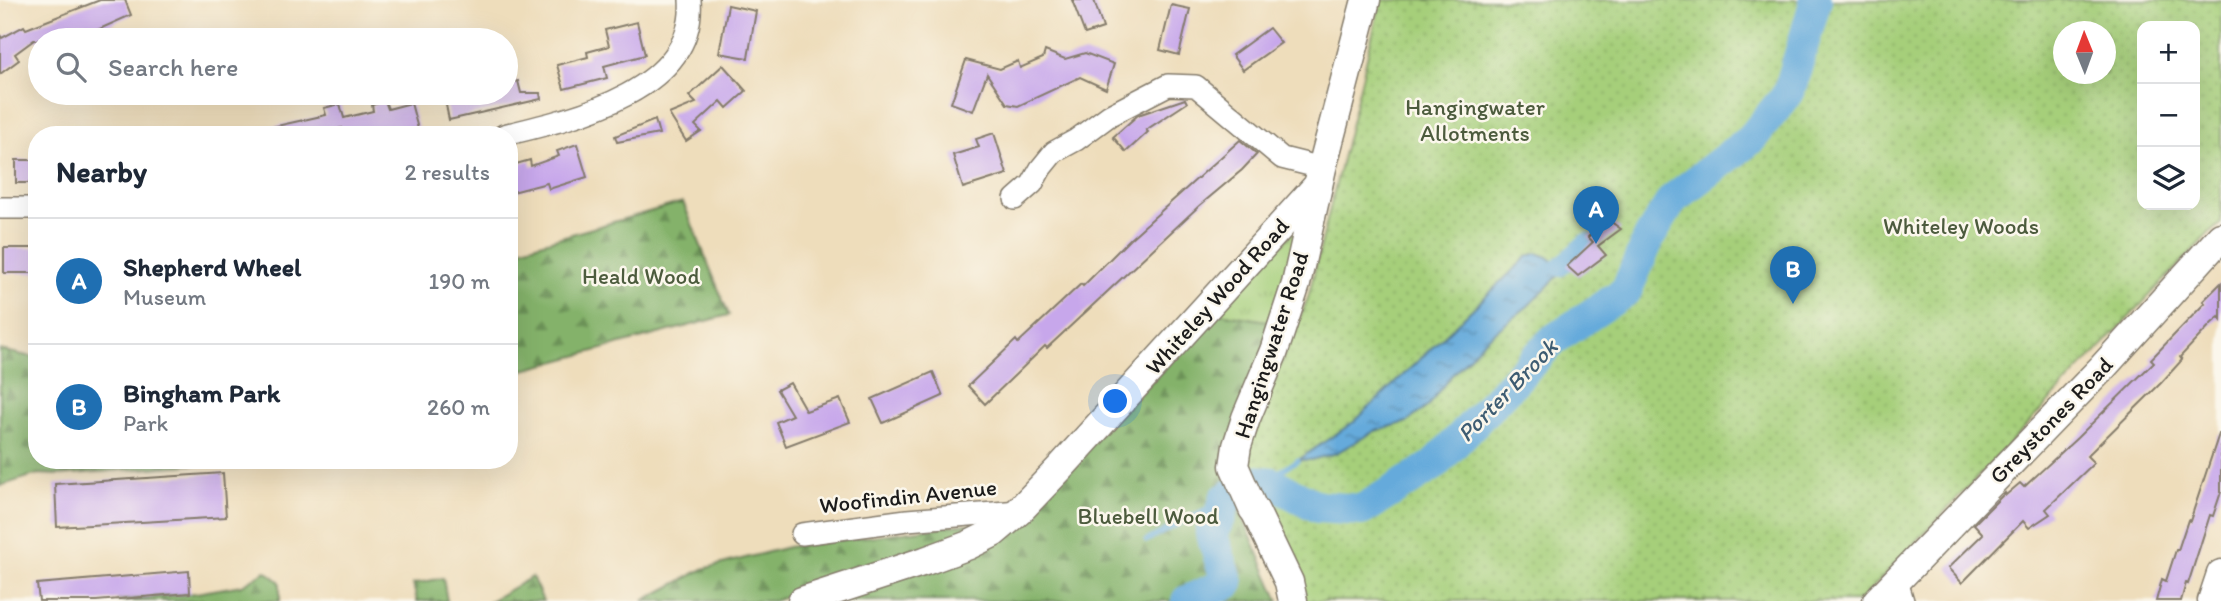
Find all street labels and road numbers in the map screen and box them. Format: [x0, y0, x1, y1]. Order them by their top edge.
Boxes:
street label: Whiteley Wood Road [1139, 211, 1295, 380]
street label: Hangingwater Road [1228, 248, 1314, 442]
street label: Greystones Road [1983, 350, 2119, 489]
street label: Woofindin Avenue [818, 473, 998, 519]

